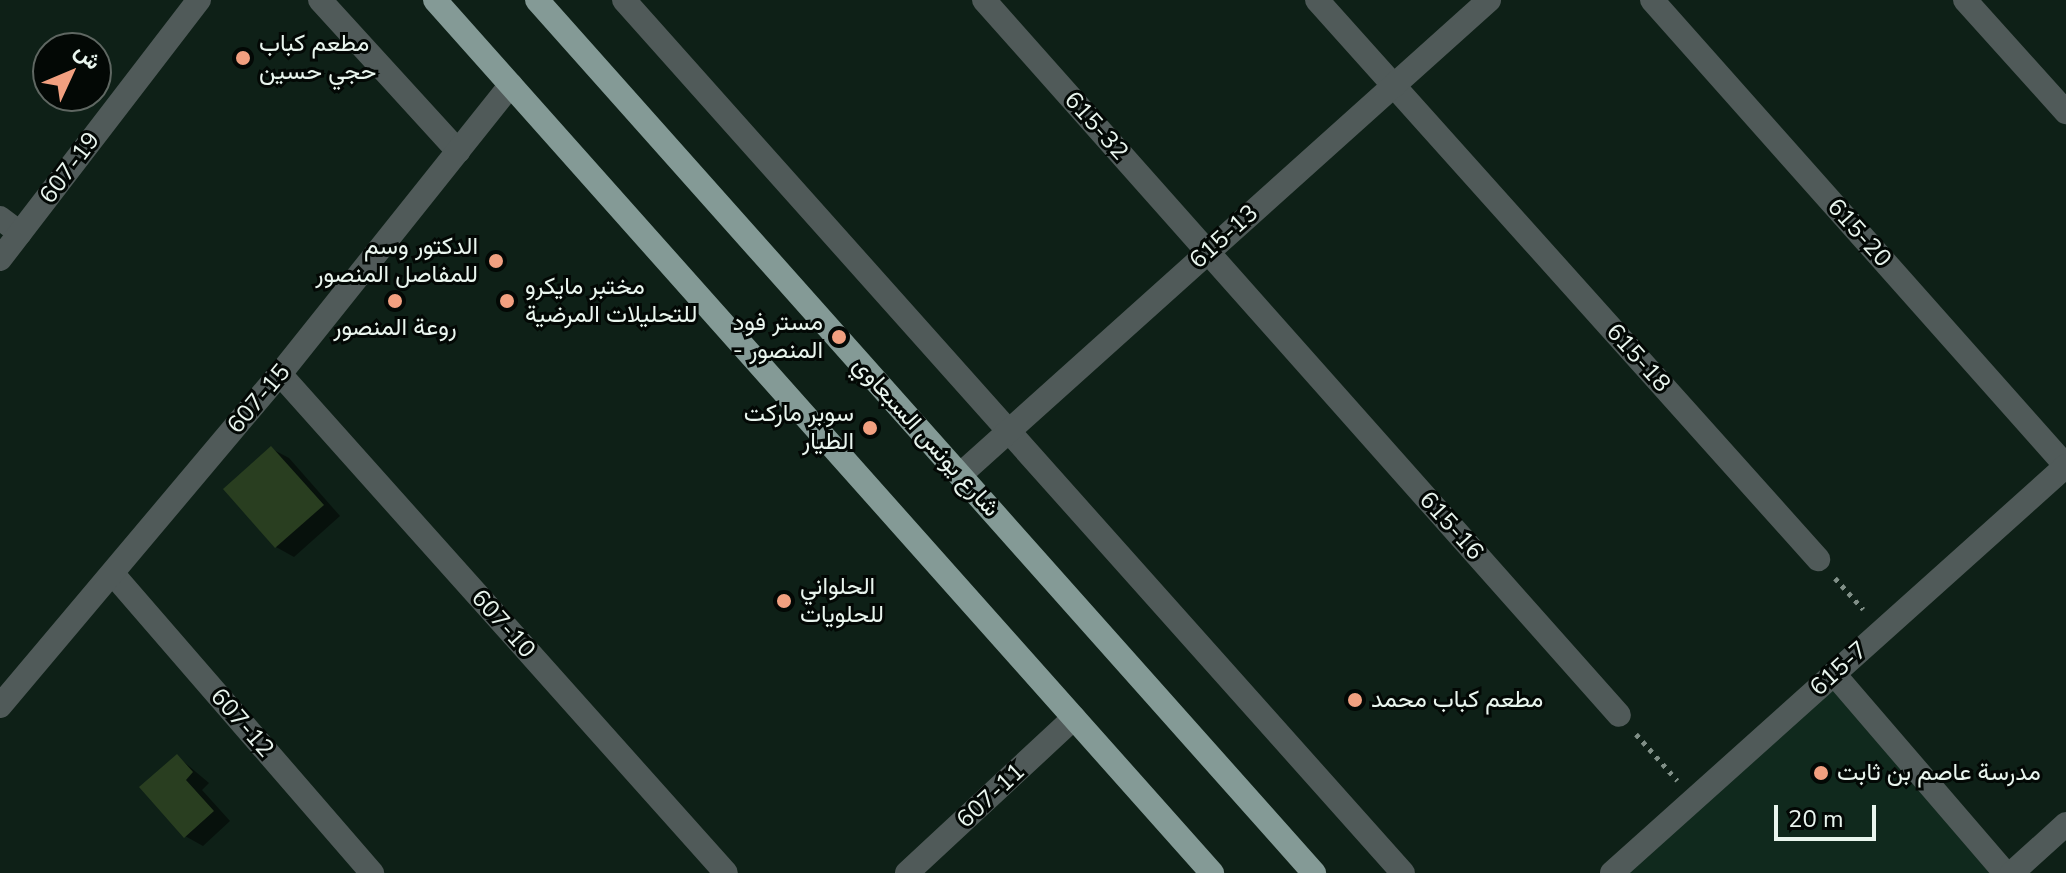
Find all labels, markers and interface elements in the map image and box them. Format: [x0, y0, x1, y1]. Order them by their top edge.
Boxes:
place label: مطعم كباب حجي حسين [259, 30, 376, 86]
north arrow [32, 32, 112, 112]
text: ش [68, 37, 108, 77]
marker: مطعم كباب حجي حسين [234, 49, 252, 67]
street label: 615-32 [1058, 86, 1134, 166]
street label: 607-19 [34, 127, 106, 209]
street label: 615-20 [1821, 193, 1897, 273]
street label: 615-13 [1184, 199, 1264, 275]
place label: الدكتور وسم للمفاصل المنصور [315, 233, 478, 289]
marker: الدكتور وسم للمفاصل المنصور [485, 250, 507, 272]
place label: مختبر مايكرو للتحليلات المرضية [525, 273, 697, 329]
marker: مختبر مايكرو للتحليلات المرضية [496, 290, 518, 312]
marker: روعة المنصور [386, 292, 404, 310]
place label: مستر فود - المنصور [733, 309, 823, 365]
place label: روعة المنصور [333, 314, 457, 342]
street label: 615-18 [1600, 318, 1676, 398]
marker: مستر فود - المنصور [830, 328, 848, 346]
street label: شارع يونس السبعاوي [847, 351, 1005, 523]
street label: 607-15 [222, 358, 296, 440]
place label: سوبر ماركت الطيار [744, 400, 854, 456]
marker: سوبر ماركت الطيار [861, 419, 879, 437]
street label: 615-16 [1413, 486, 1489, 566]
place label: الحلواني للحلويات [800, 573, 884, 629]
street label: 607-10 [465, 584, 541, 664]
marker: الحلواني للحلويات [775, 592, 793, 610]
street label: 615-7 [1804, 636, 1874, 702]
street label: 607-12 [204, 683, 280, 763]
place label: مطعم كباب محمد [1371, 686, 1543, 714]
marker: مطعم كباب محمد [1346, 691, 1364, 709]
street label: 607-11 [951, 757, 1031, 835]
place label: مدرسة عاصم بن ثابت [1837, 759, 2041, 787]
marker: مدرسة عاصم بن ثابت [1812, 764, 1830, 782]
scale bar [1778, 789, 1880, 839]
text: 20 m [1788, 803, 1844, 835]

